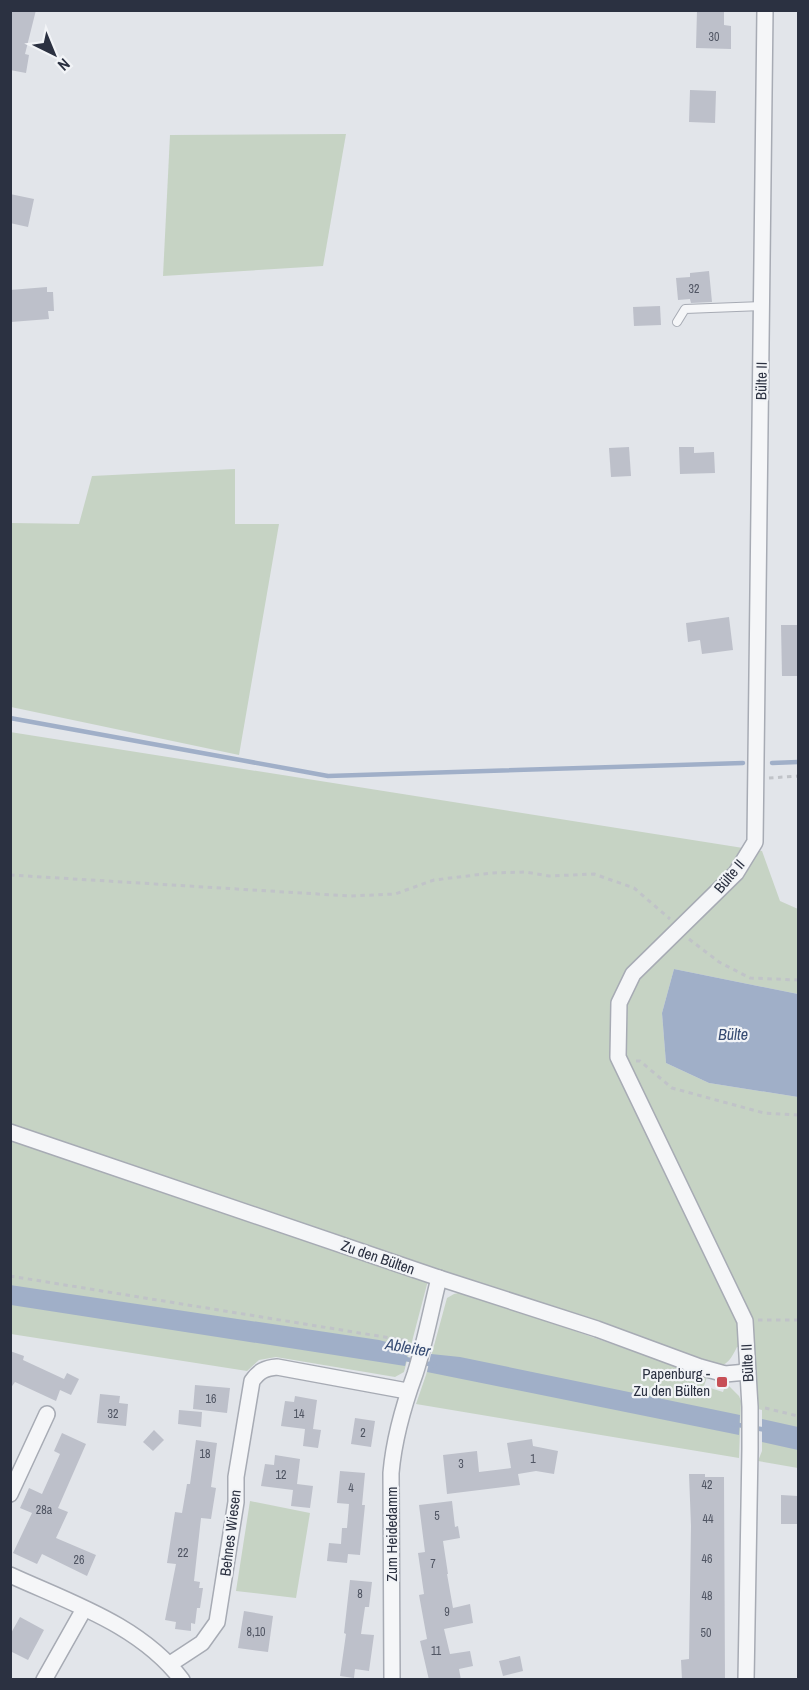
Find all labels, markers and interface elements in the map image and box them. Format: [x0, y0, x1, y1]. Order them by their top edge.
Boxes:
north arrow [24, 24, 84, 84]
house number: 30 [709, 29, 719, 45]
text: N [53, 54, 75, 76]
house number: 32 [689, 281, 699, 297]
street label: Bülte II [750, 362, 772, 400]
street label: Bülte II [709, 855, 749, 897]
water label: Bülte [718, 1023, 748, 1045]
street label: Zu den Bülten [338, 1235, 418, 1279]
water label: Ableiter [383, 1332, 433, 1362]
street label: Bülte II [736, 1343, 758, 1383]
place label: Papenburg - Zu den Bülten [633, 1363, 710, 1401]
marker: Papenburg - Zu den Bülten [715, 1375, 729, 1389]
house number: 16 [206, 1391, 216, 1407]
house number: 32 [108, 1406, 118, 1422]
house number: 14 [294, 1406, 305, 1422]
house number: 2 [360, 1425, 366, 1441]
house number: 18 [200, 1446, 210, 1462]
house number: 1 [530, 1451, 536, 1467]
house number: 3 [458, 1456, 464, 1472]
house number: 12 [276, 1467, 286, 1483]
house number: 42 [702, 1477, 712, 1493]
house number: 4 [348, 1480, 354, 1496]
street label: Zum Heidedamm [381, 1486, 402, 1582]
street label: Behnes Wiesen [214, 1489, 246, 1577]
house number: 28a [36, 1502, 53, 1518]
house number: 5 [434, 1508, 440, 1524]
house number: 44 [703, 1511, 714, 1527]
house number: 22 [178, 1545, 188, 1561]
house number: 46 [702, 1551, 712, 1567]
house number: 26 [74, 1552, 84, 1568]
house number: 7 [430, 1556, 436, 1572]
house number: 8 [357, 1586, 363, 1602]
house number: 48 [702, 1588, 712, 1604]
house number: 9 [444, 1604, 450, 1620]
house number: 8,10 [246, 1624, 266, 1640]
house number: 50 [701, 1625, 711, 1641]
house number: 11 [431, 1643, 442, 1659]

